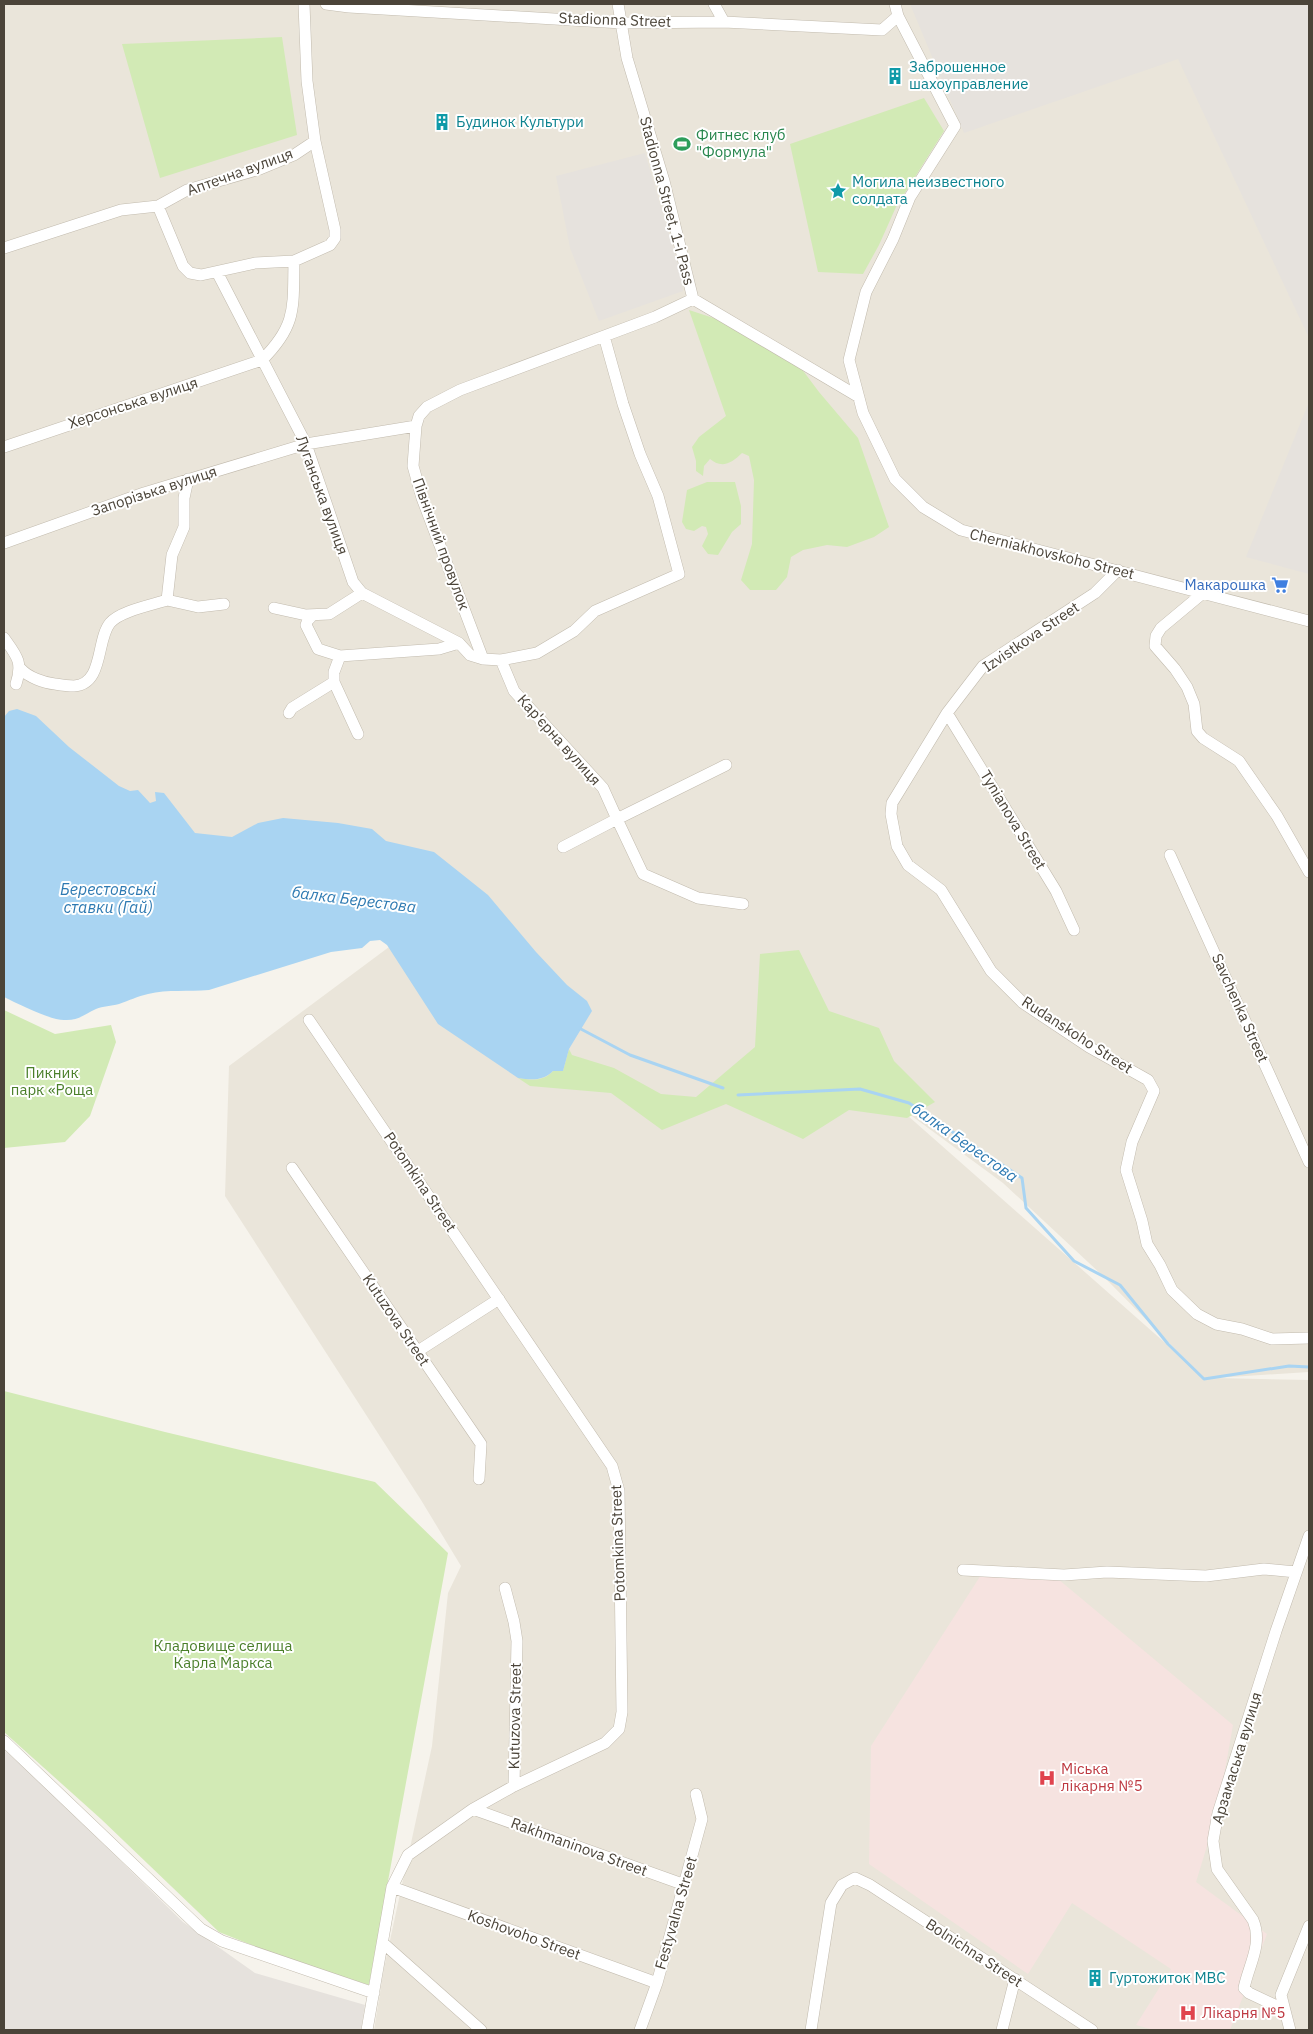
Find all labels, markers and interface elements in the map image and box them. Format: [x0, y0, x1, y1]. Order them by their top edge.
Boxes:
street label: Stadionna Street [558, 8, 672, 31]
place label: Заброшенное шахоуправление [909, 57, 1028, 93]
building icon: Заброшенное шахоуправление [885, 66, 905, 86]
building icon: Будинок Культури [432, 112, 452, 132]
place label: Будинок Культури [456, 112, 584, 131]
street label: Stadionna Street, 1-i Pass [636, 114, 699, 287]
place label: Фитнес клуб "Формула" [696, 125, 785, 161]
sports icon: Фитнес клуб "Формула" [672, 134, 692, 154]
street label: Аптечна вулиця [184, 144, 296, 200]
place label: Могила неизвестного солдата [852, 172, 1005, 208]
place icon: Могила неизвестного солдата [828, 181, 848, 201]
street label: Херсонська вулиця [66, 373, 200, 432]
street label: Луганська вулиця [292, 433, 353, 557]
street label: Запорізька вулиця [89, 461, 219, 520]
street label: Північний провулок [409, 475, 474, 613]
street label: Cherniakhovskoho Street [968, 524, 1136, 583]
place label: Макарошка [1185, 575, 1266, 594]
supermarket icon: Макарошка [1270, 575, 1290, 595]
street label: Izvistkova Street [979, 597, 1083, 676]
street label: Кар'єрна вулиця [513, 690, 605, 789]
street label: Tynianova Street [976, 767, 1051, 873]
water label: Берестовські ставки (Гай) [60, 879, 157, 917]
water label: балка Берестова [291, 881, 417, 917]
street label: Savchenka Street [1208, 950, 1273, 1065]
street label: Rudanskoho Street [1018, 992, 1136, 1077]
park label: Пикник парк «Роща [11, 1063, 93, 1099]
water label: балка Берестова [908, 1098, 1022, 1186]
street label: Potomkina Street [380, 1128, 461, 1235]
street label: Kutuzova Street [359, 1270, 434, 1369]
street label: Potomkina Street [606, 1484, 629, 1602]
park label: Кладовище селища Карла Маркса [154, 1636, 292, 1672]
street label: Kutuzova Street [504, 1662, 525, 1770]
street label: Арзамаська вулиця [1207, 1690, 1266, 1826]
place label: Міська лікарня №5 [1061, 1759, 1143, 1795]
hospital icon: Міська лікарня №5 [1037, 1768, 1057, 1788]
street label: Rakhmaninova Street [508, 1813, 650, 1880]
street label: Festyvalna Street [650, 1854, 701, 1972]
street label: Koshovoho Street [465, 1905, 583, 1964]
street label: Bolnichna Street [922, 1914, 1026, 1991]
building icon: Гуртожиток МВС [1085, 1968, 1105, 1988]
place label: Гуртожиток МВС [1109, 1968, 1226, 1987]
hospital icon: Лікарня №5 [1178, 2003, 1198, 2023]
place label: Лікарня №5 [1202, 2003, 1286, 2022]

